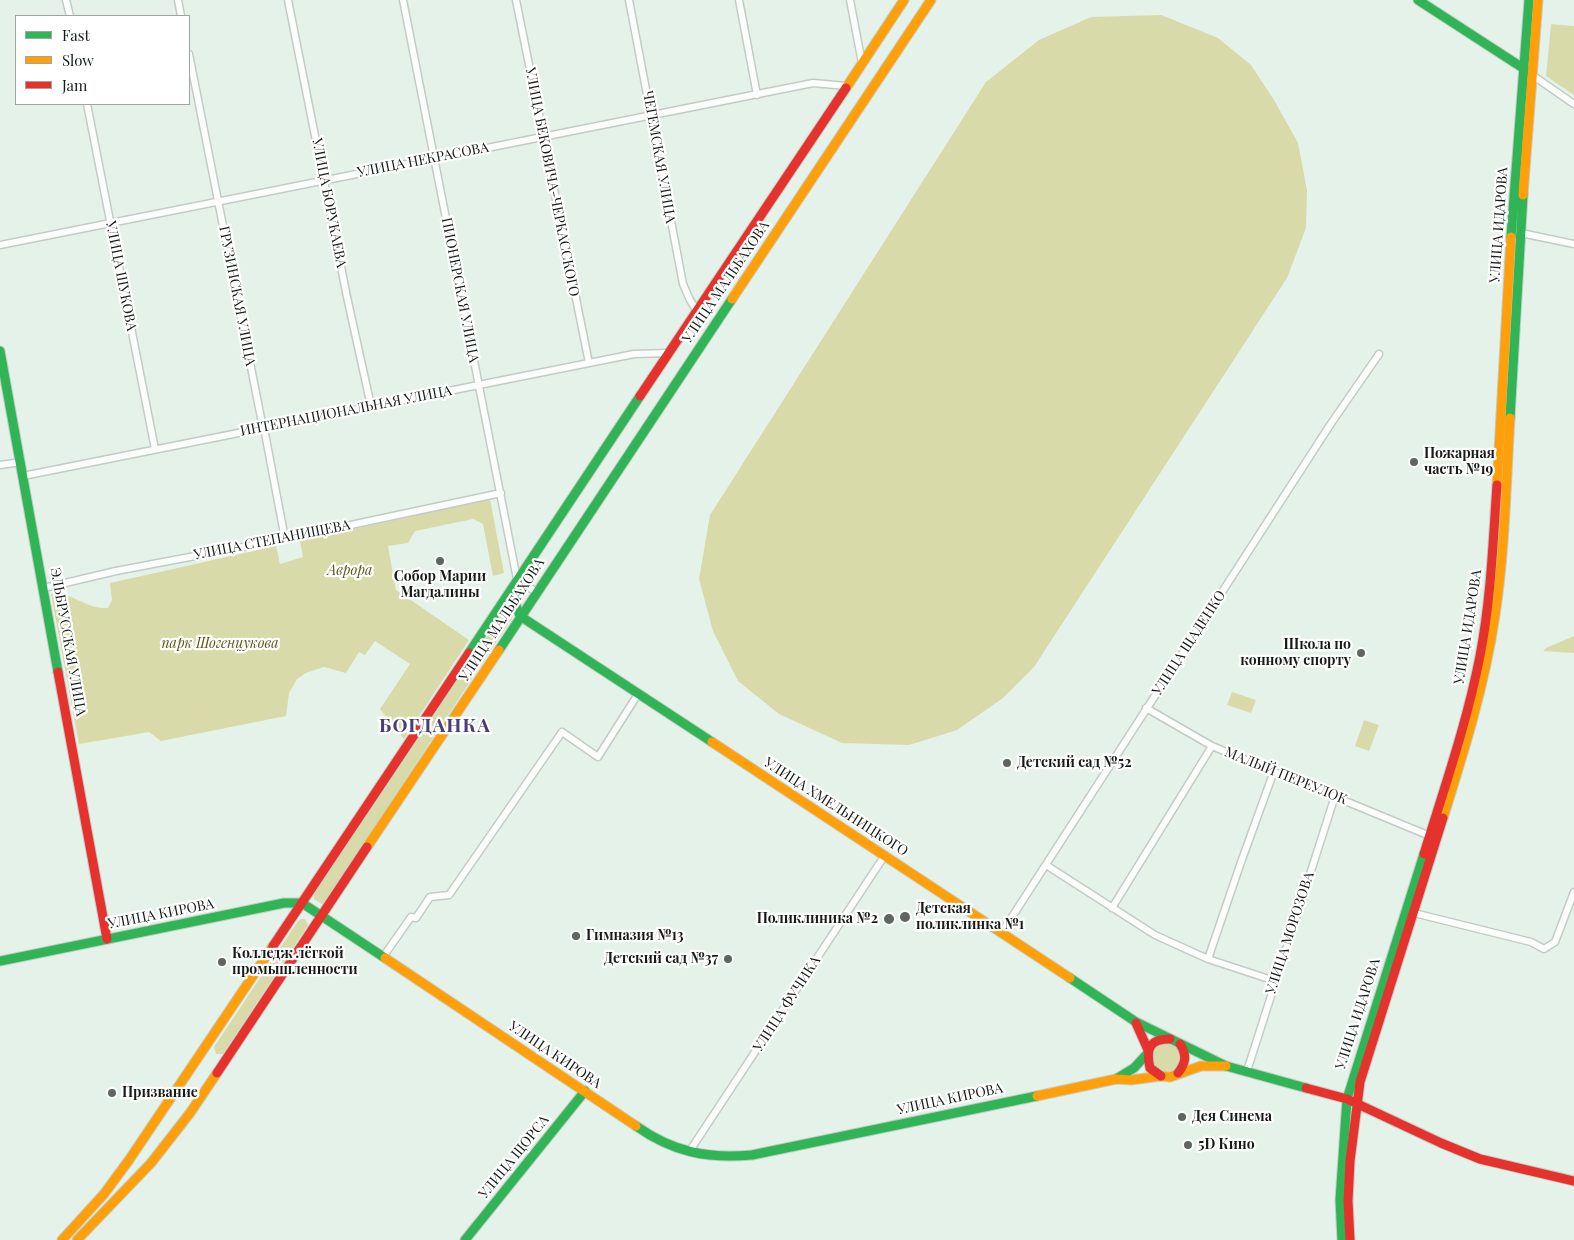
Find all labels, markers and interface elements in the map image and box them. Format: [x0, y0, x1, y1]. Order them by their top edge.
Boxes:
legend [15, 15, 190, 105]
text: Fast [62, 25, 90, 45]
text: Slow [62, 50, 94, 70]
street label: УЛИЦА БЕКОВИЧА-ЧЕРКАССКОГО [522, 66, 582, 298]
text: Jam [62, 75, 87, 95]
street label: ЧЕГЕМСКАЯ УЛИЦА [639, 89, 679, 225]
street label: УЛИЦА БОРУКАЕВА [308, 137, 350, 269]
street label: УЛИЦА НЕКРАСОВА [356, 139, 490, 181]
street label: УЛИЦА ИДАРОВА [1487, 167, 1511, 283]
street label: ПИОНЕРСКАЯ УЛИЦА [438, 216, 482, 364]
street label: УЛИЦА МАЛЬБАХОВА [679, 218, 773, 346]
street label: УЛИЦА ШУКОВА [102, 220, 140, 332]
street label: ГРУЗИНСКАЯ УЛИЦА [215, 225, 259, 367]
street label: ИНТЕРНАЦИОНАЛЬНАЯ УЛИЦА [239, 382, 453, 440]
place label: Пожарная часть №19 [1424, 446, 1495, 478]
marker: Пожарная часть №19 [1408, 456, 1420, 468]
street label: УЛИЦА СТЕПАНИЩЕВА [192, 517, 352, 563]
marker: Собор Марии Магдалины [434, 555, 446, 567]
street label: УЛИЦА МАЛЬБАХОВА [456, 555, 548, 685]
park label: Аврора [328, 563, 372, 579]
street label: ЭЛЬБРУССКАЯ УЛИЦА [47, 566, 89, 718]
street label: УЛИЦА ИДАРОВА [1451, 568, 1485, 686]
place label: Собор Марии Магдалины [394, 569, 486, 602]
street label: УЛИЦА ЩАДЕНКО [1149, 587, 1229, 699]
park label: парк Шогенцукова [161, 636, 279, 652]
place label: Школа по конному спорту [1240, 637, 1351, 670]
marker: Школа по конному спорту [1355, 647, 1367, 659]
district label: БОГДАНКА [378, 715, 492, 737]
street label: МАЛЫЙ ПЕРЕУЛОК [1222, 744, 1350, 808]
street label: УЛИЦА ХМЕЛЬНИЦКОГО [761, 754, 911, 860]
place label: Детский сад №52 [1017, 755, 1131, 771]
marker: Детский сад №52 [1001, 757, 1013, 769]
street label: УЛИЦА МОРОЗОВА [1262, 870, 1318, 996]
street label: УЛИЦА КИРОВА [106, 895, 216, 933]
place label: Детская поликлинка №1 [916, 901, 1024, 934]
marker: Детская поликлинка №1 [898, 910, 912, 924]
place label: Поликлиника №2 [757, 911, 878, 927]
marker: Поликлиника №2 [882, 912, 896, 926]
place label: Гимназия №13 [586, 928, 684, 944]
marker: Гимназия №13 [570, 930, 582, 942]
place label: Колледж лёгкой промышленности [232, 946, 358, 979]
place label: Детский сад №37 [604, 951, 718, 967]
marker: Детский сад №37 [722, 953, 734, 965]
street label: УЛИЦА ФУЧИКА [750, 953, 824, 1055]
marker: Колледж лёгкой промышленности [216, 956, 228, 968]
street label: УЛИЦА ИДАРОВА [1332, 956, 1384, 1072]
street label: УЛИЦА КИРОВА [506, 1018, 604, 1092]
street label: УЛИЦА КИРОВА [896, 1080, 1004, 1118]
place label: Призвание [122, 1085, 198, 1101]
marker: Призвание [106, 1087, 118, 1099]
place label: Дея Синема [1192, 1109, 1272, 1125]
marker: Дея Синема [1176, 1111, 1188, 1123]
street label: УЛИЦА ЩОРСА [475, 1112, 553, 1202]
place label: 5D Кино [1198, 1137, 1255, 1153]
marker: 5D Кино [1182, 1139, 1194, 1151]

